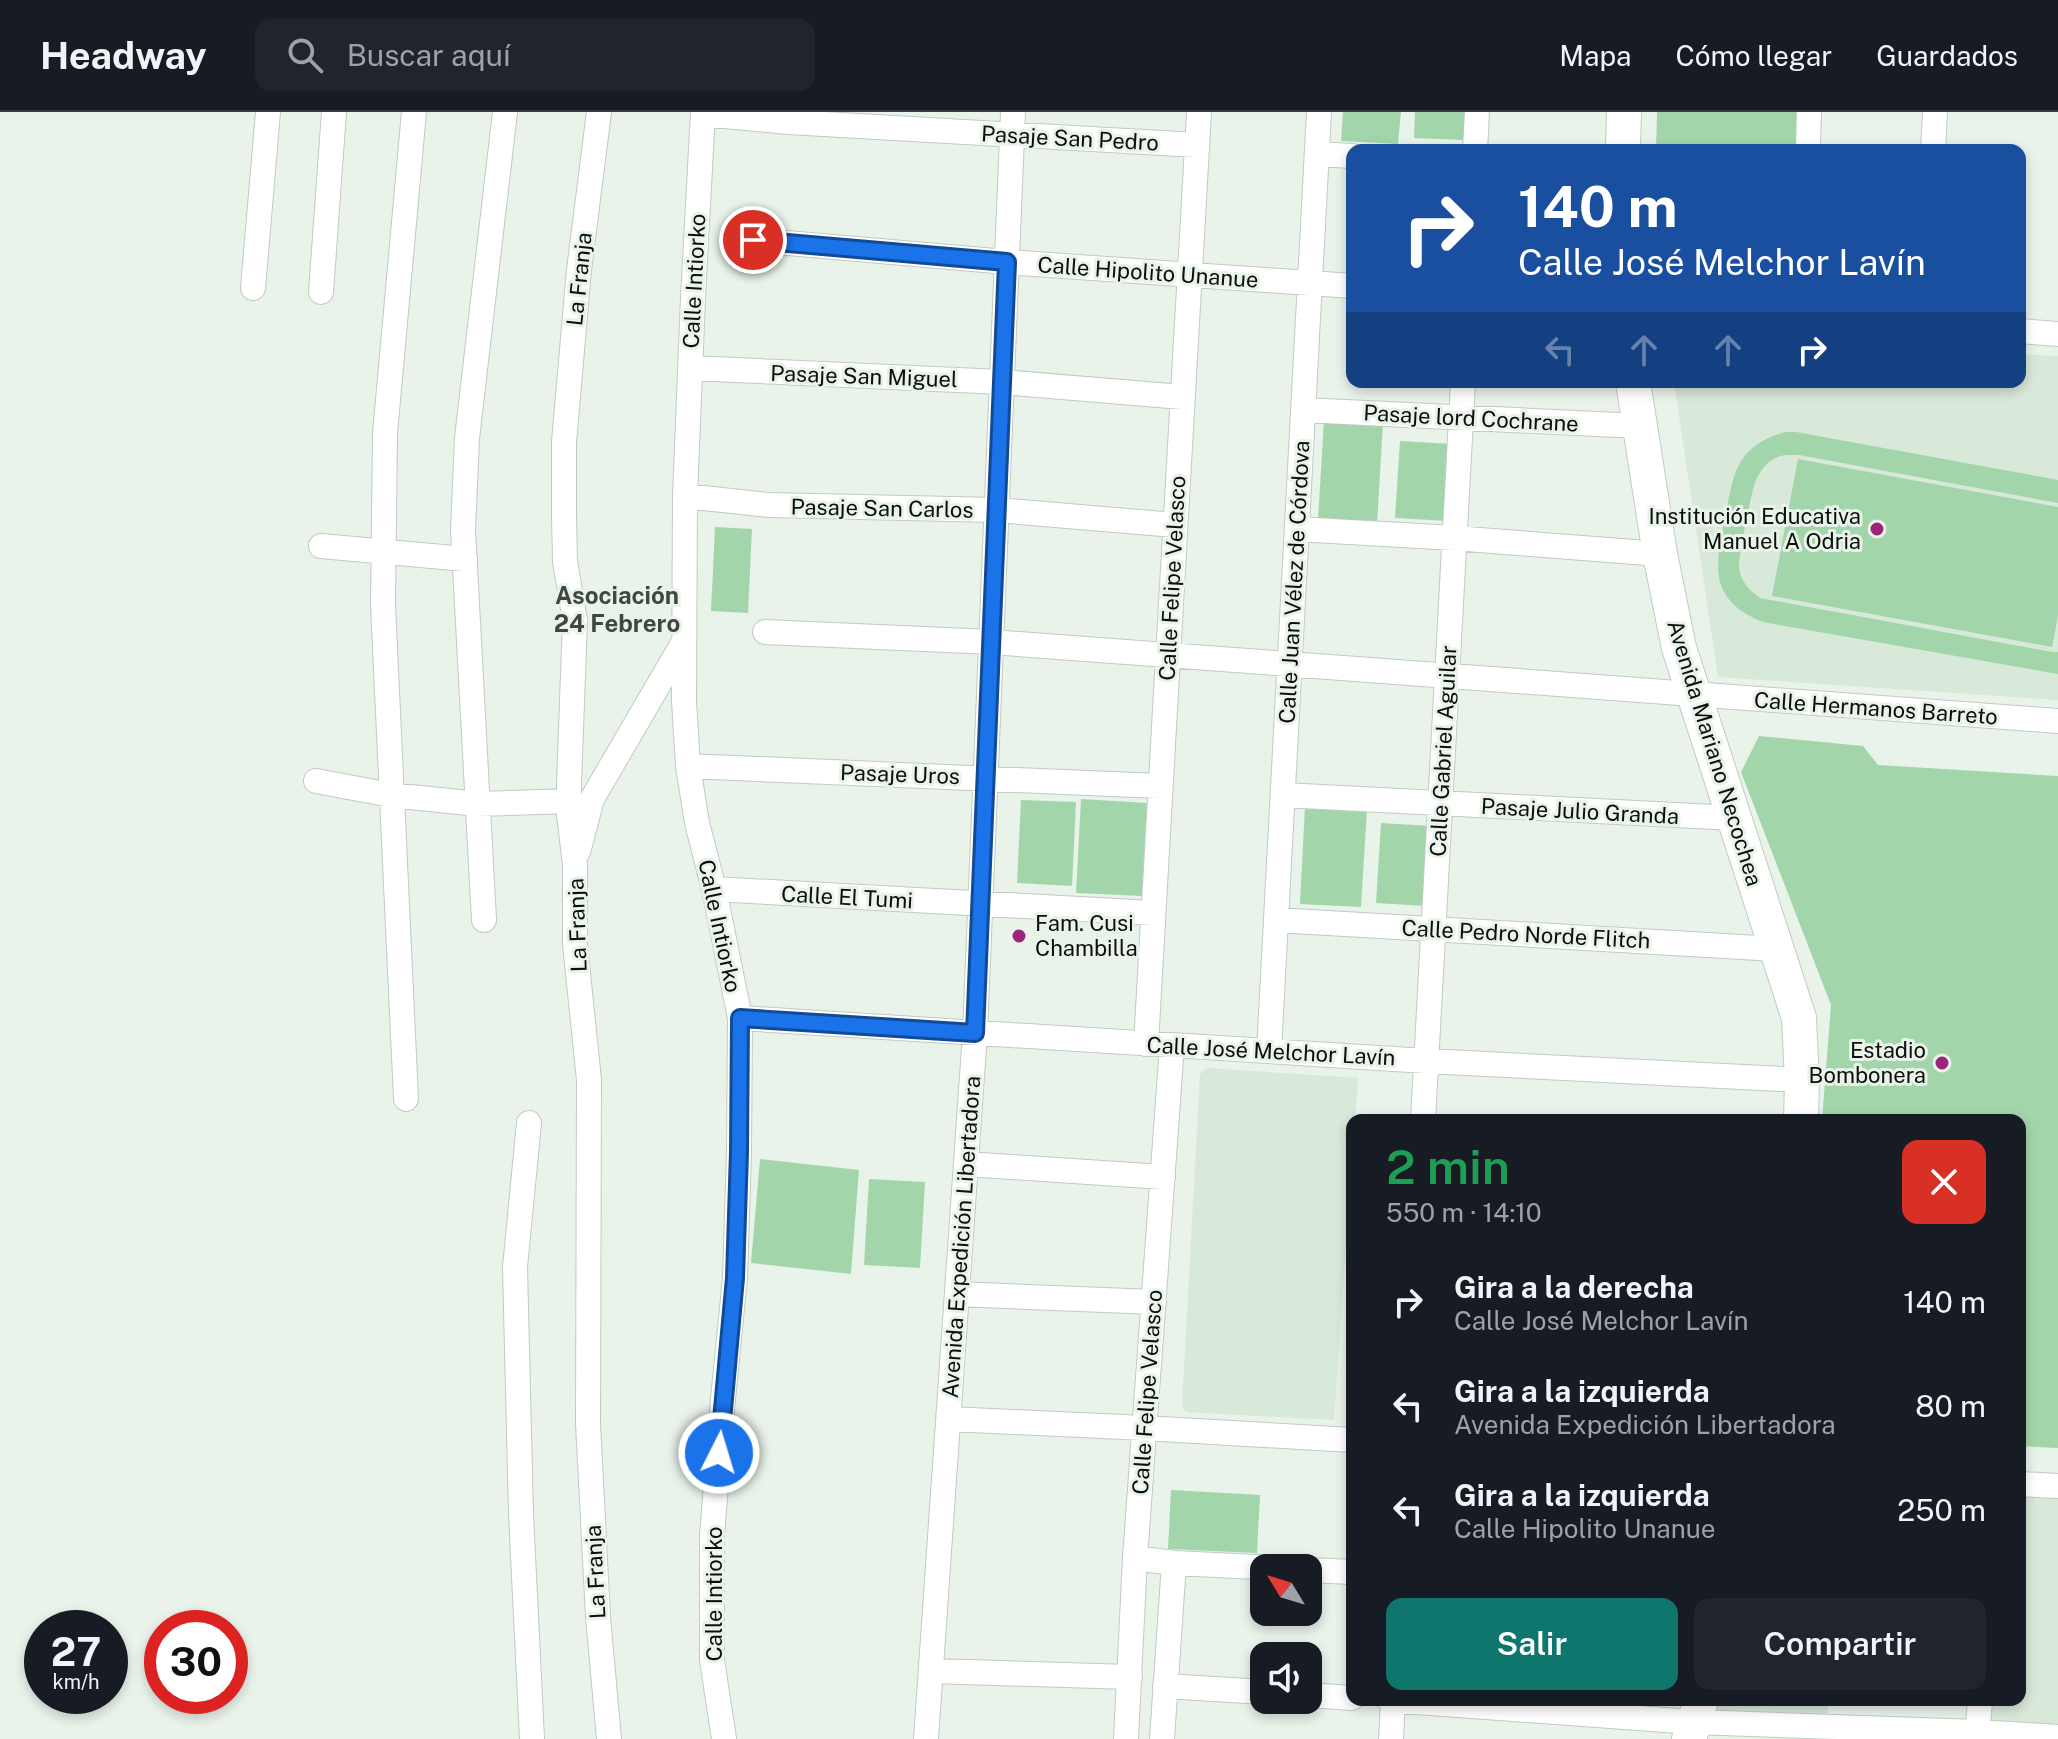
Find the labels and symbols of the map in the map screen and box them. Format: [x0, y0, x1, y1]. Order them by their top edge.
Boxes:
street label: Pasaje San Pedro [980, 120, 1160, 156]
pin [719, 206, 787, 274]
street label: Calle Intiorko [677, 213, 711, 349]
street label: La Franja [561, 231, 597, 327]
street label: Calle Hipolito Unanue [1037, 251, 1259, 293]
street label: Pasaje San Miguel [770, 360, 958, 392]
street label: Pasaje lord Cochrane [1363, 399, 1579, 437]
street label: Calle Juan Vélez de Córdova [1274, 440, 1314, 724]
street label: Calle Felipe Velasco [1154, 475, 1190, 681]
street label: Pasaje San Carlos [790, 493, 974, 523]
place label: Institución Educativa Manuel A Odria [1648, 503, 1861, 554]
marker: Institución Educativa Manuel A Odria [1868, 520, 1886, 538]
district label: Asociación 24 Febrero [554, 581, 680, 637]
street label: Avenida Mariano Necochea [1662, 617, 1768, 889]
street label: Calle Gabriel Aguilar [1424, 645, 1462, 857]
street label: Calle Hermanos Barreto [1753, 687, 1999, 729]
street label: Pasaje Uros [840, 759, 960, 789]
street label: Pasaje Julio Granda [1480, 793, 1680, 829]
street label: Calle Intiorko [693, 857, 747, 995]
street label: La Franja [562, 878, 592, 972]
street label: Calle El Tumi [780, 881, 914, 913]
place label: Fam. Cusi Chambilla [1035, 910, 1138, 961]
street label: Calle Pedro Norde Flitch [1401, 915, 1651, 953]
marker: Fam. Cusi Chambilla [1010, 927, 1028, 945]
street label: Calle José Melchor Lavín [1146, 1031, 1396, 1071]
place label: Estadio Bombonera [1809, 1037, 1926, 1088]
marker: Estadio Bombonera [1933, 1054, 1951, 1072]
street label: Avenida Expedición Libertadora [937, 1075, 985, 1399]
street label: Calle Felipe Velasco [1127, 1289, 1167, 1495]
position arrow [677, 1411, 761, 1495]
street label: La Franja [580, 1524, 610, 1620]
street label: Calle Intiorko [701, 1526, 727, 1662]
north arrow [1250, 1554, 1322, 1626]
speed limit sign: 30 [144, 1610, 248, 1714]

